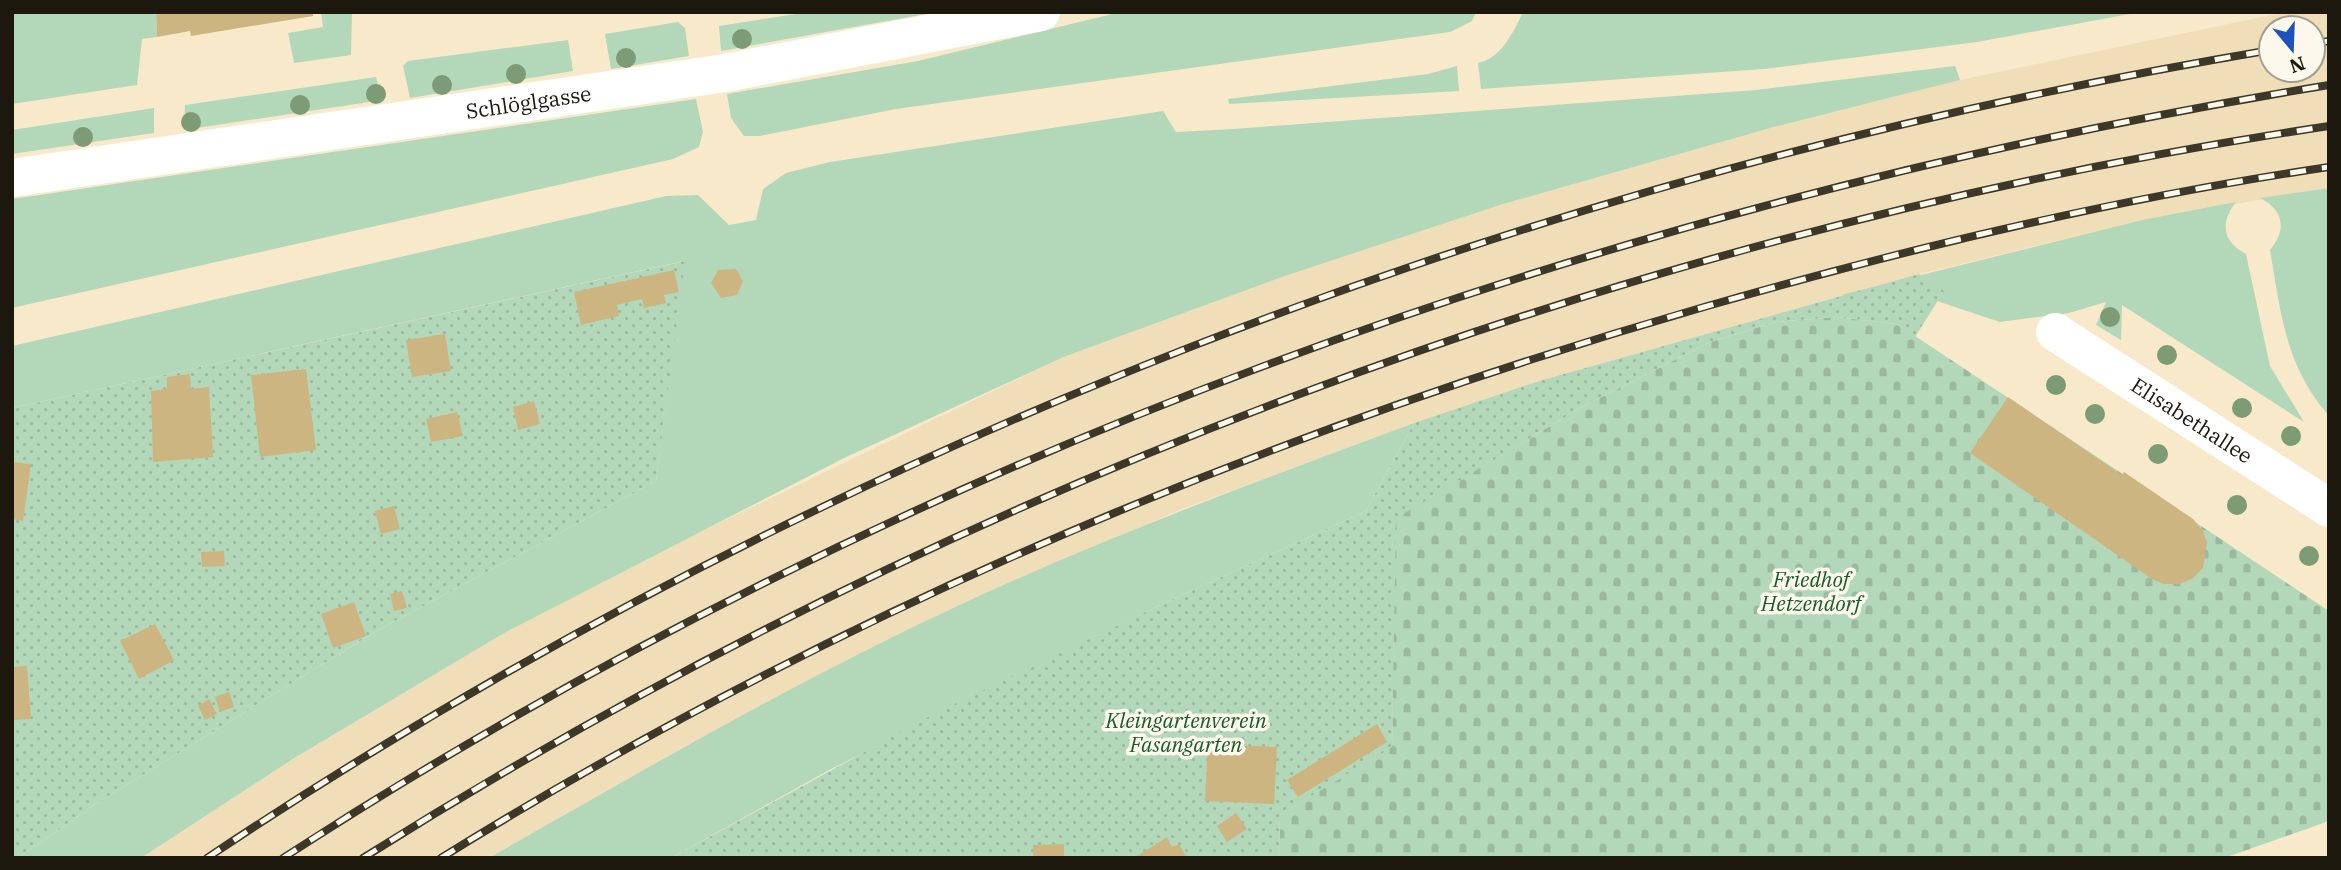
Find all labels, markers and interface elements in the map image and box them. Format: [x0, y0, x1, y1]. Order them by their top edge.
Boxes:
north arrow [2257, 14, 2327, 84]
text: N [2287, 51, 2309, 79]
street label: Schlöglgasse [464, 79, 593, 125]
street label: Elisabethallee [2126, 371, 2258, 469]
park label: Friedhof Hetzendorf [1760, 565, 1865, 617]
park label: Kleingartenverein Fasangarten [1104, 706, 1267, 758]

